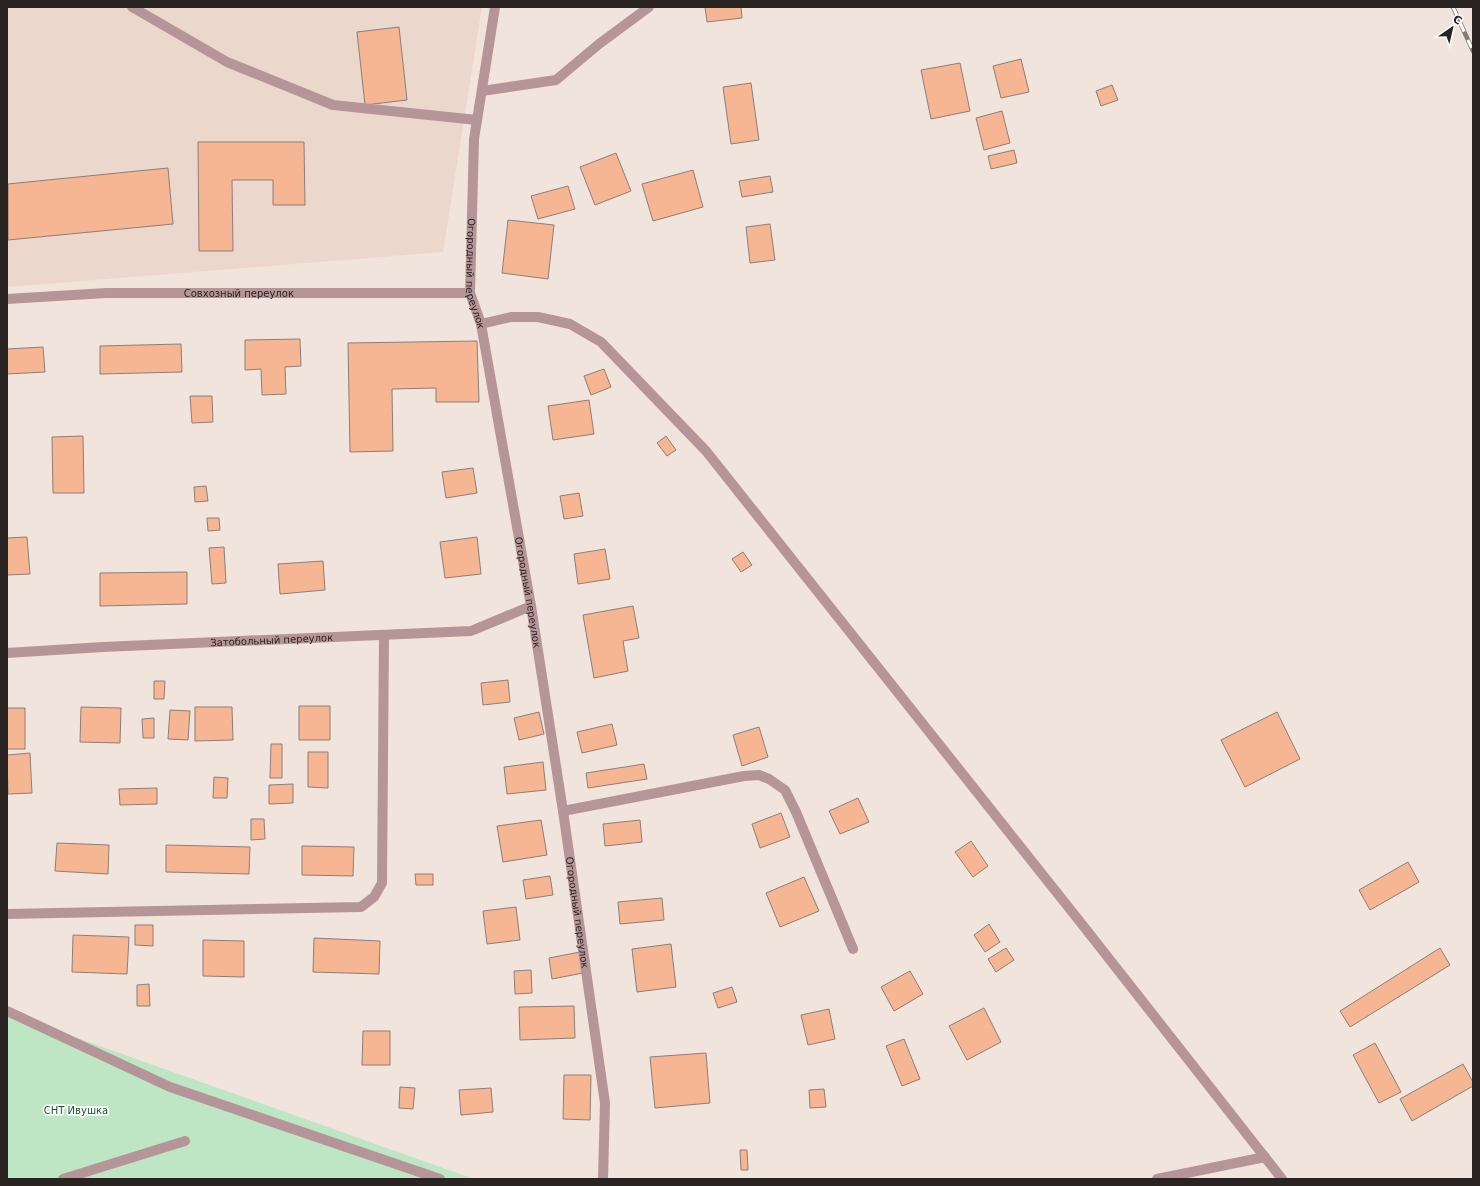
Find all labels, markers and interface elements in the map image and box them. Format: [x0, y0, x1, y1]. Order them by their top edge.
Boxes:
north arrow [1432, 8, 1472, 48]
text: С [1450, 12, 1464, 28]
street label: Огородный переулок [464, 218, 487, 330]
street label: Совхозный переулок [184, 288, 294, 299]
street label: Огородный переулок [513, 536, 543, 649]
street label: Затобольный переулок [210, 632, 333, 648]
street label: Огородный переулок [564, 856, 591, 969]
park label: СНТ Ивушка [44, 1105, 108, 1116]

